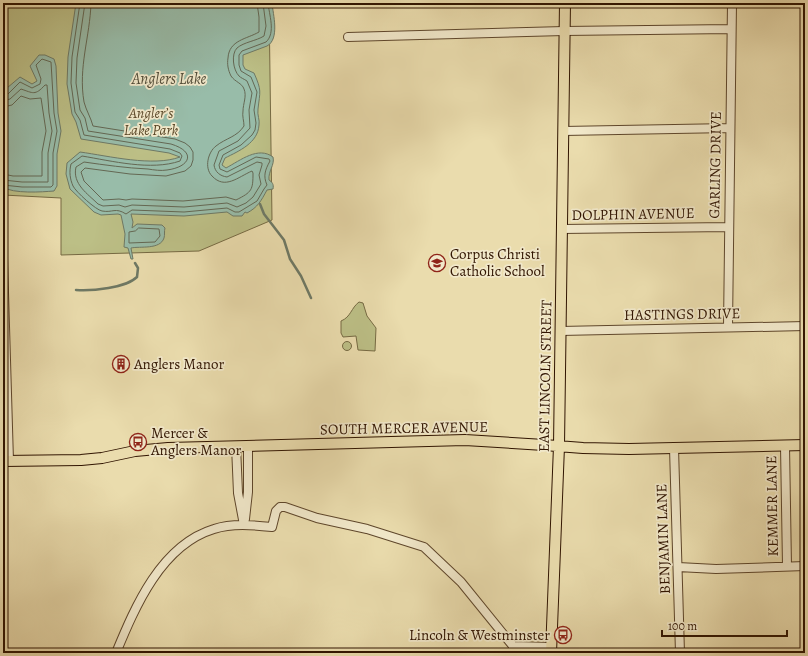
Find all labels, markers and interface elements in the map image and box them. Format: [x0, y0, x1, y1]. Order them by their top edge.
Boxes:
water label: Anglers Lake [131, 68, 207, 90]
park label: Angler’s Lake Park [124, 103, 179, 140]
street label: GARLING DRIVE [704, 111, 726, 219]
street label: DOLPHIN AVENUE [571, 203, 695, 225]
place label: Corpus Christi Catholic School [450, 244, 545, 281]
school or university icon: Corpus Christi Catholic School [427, 253, 447, 273]
street label: EAST LINCOLN STREET [534, 299, 556, 452]
street label: HASTINGS DRIVE [624, 303, 740, 325]
building icon: Anglers Manor [111, 354, 131, 374]
place label: Anglers Manor [133, 354, 225, 374]
street label: SOUTH MERCER AVENUE [320, 417, 488, 439]
place label: Mercer & Anglers Manor [150, 423, 242, 460]
bus stop icon: Mercer & Anglers Manor [128, 432, 148, 452]
street label: KEMMER LANE [761, 455, 783, 557]
street label: BENJAMIN LANE [651, 483, 675, 595]
scale bar [662, 612, 787, 638]
text: 100 m [668, 618, 697, 634]
place label: Lincoln & Westminster [409, 625, 550, 645]
bus stop icon: Lincoln & Westminster [553, 625, 573, 645]

